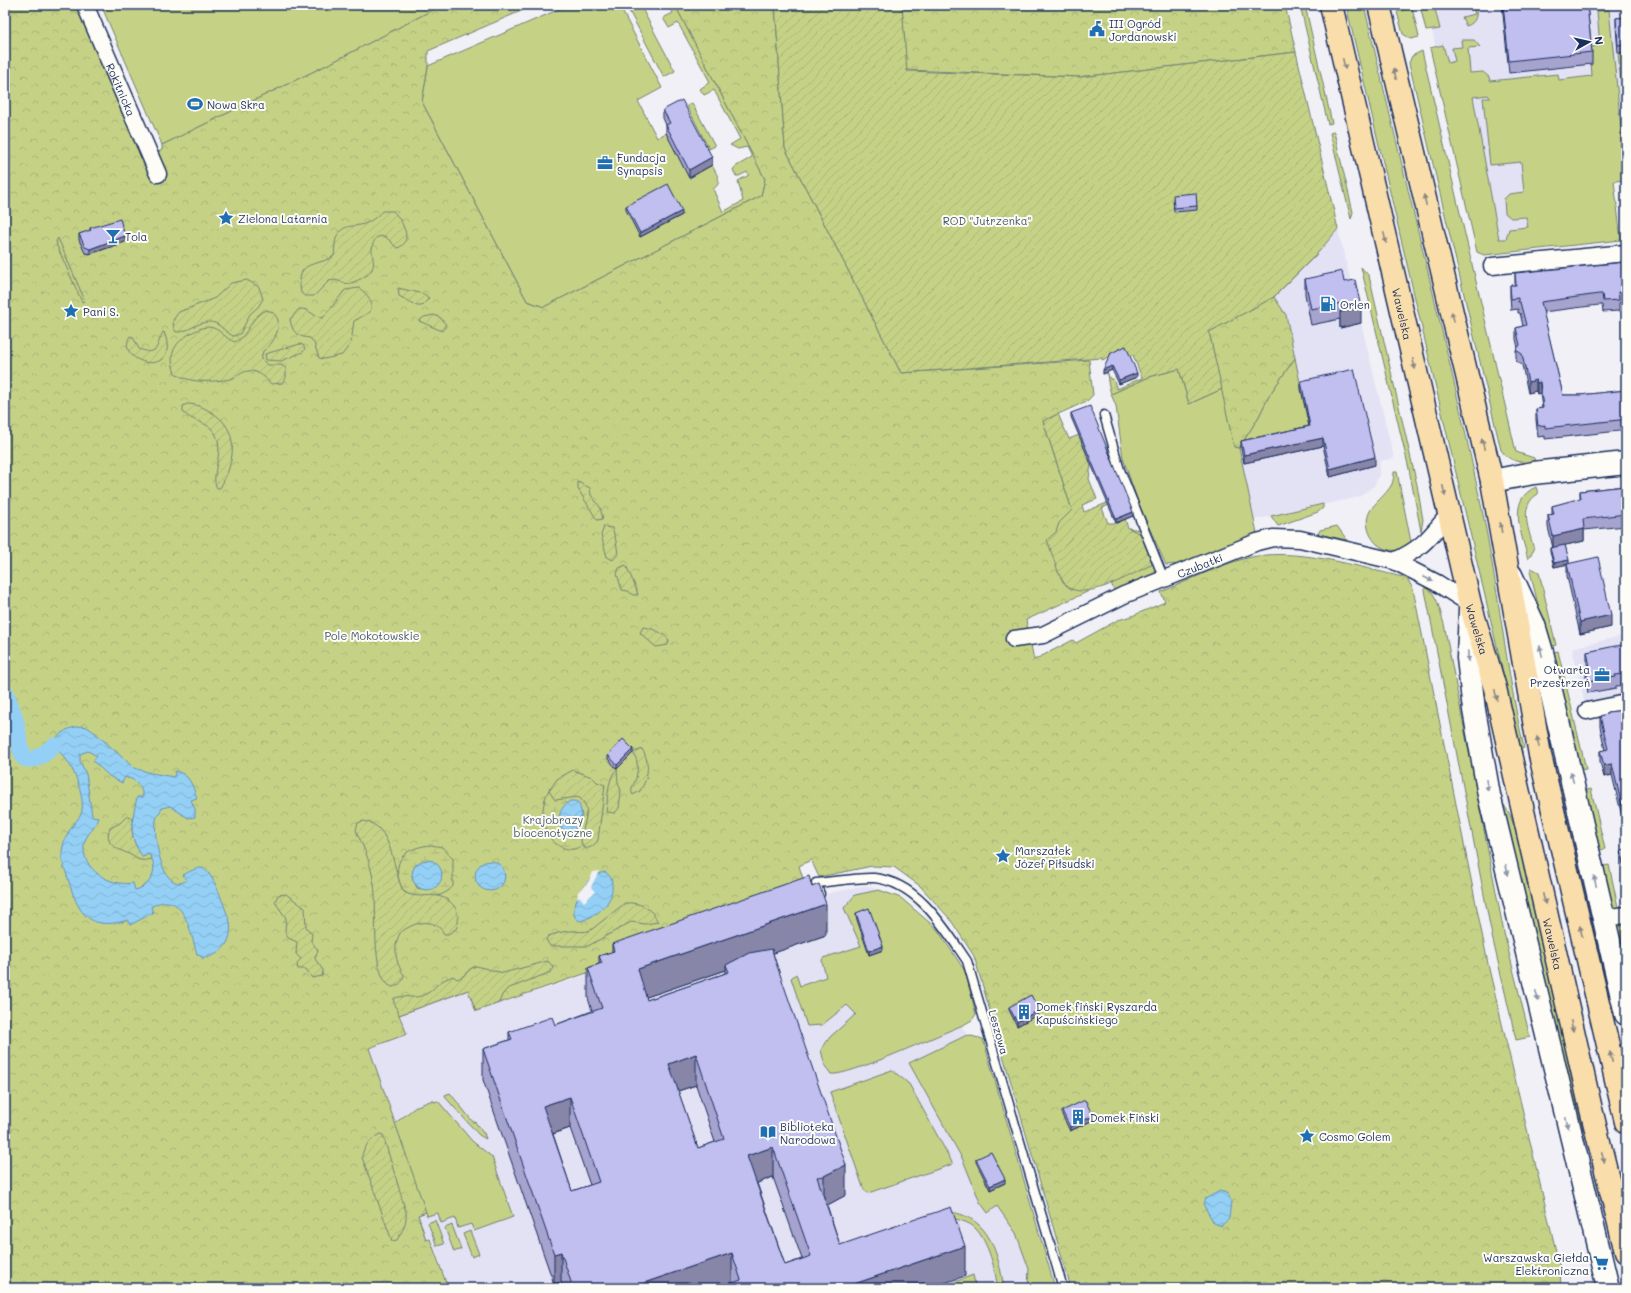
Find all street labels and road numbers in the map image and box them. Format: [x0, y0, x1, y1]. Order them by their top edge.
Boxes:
street label: Rokitnicka [103, 61, 140, 118]
street label: Wawelska [1389, 286, 1416, 341]
street label: Czubatki [1175, 549, 1225, 581]
street label: Wawelska [1463, 602, 1492, 657]
street label: Wawelska [1540, 917, 1566, 971]
street label: Leszowa [985, 1008, 1013, 1056]

